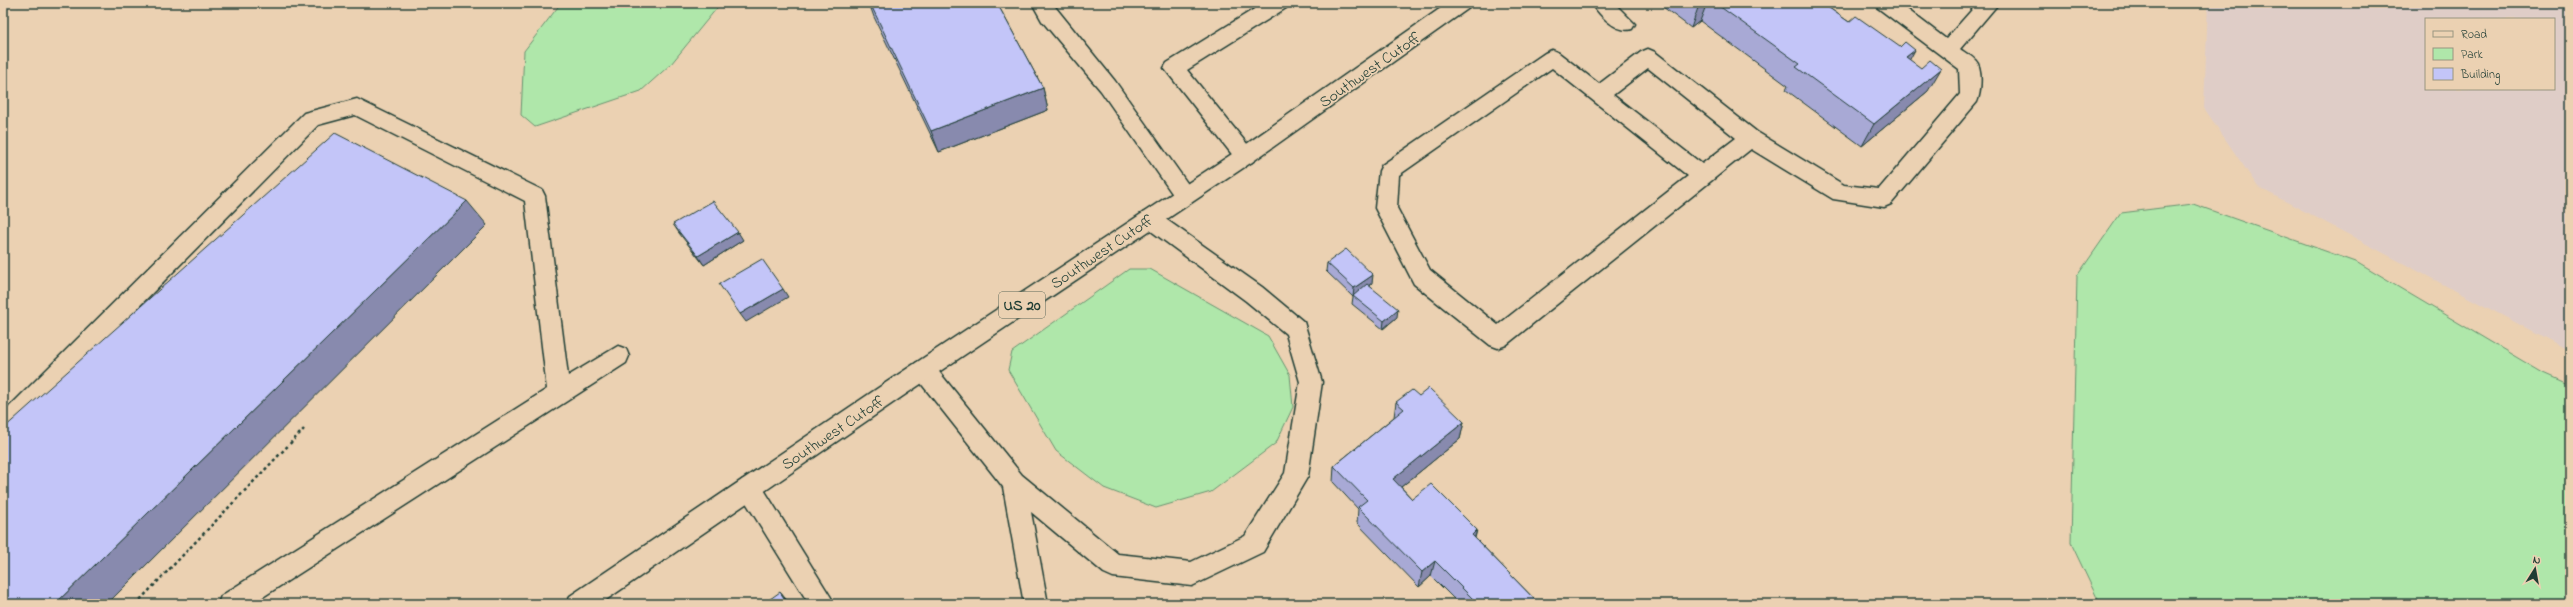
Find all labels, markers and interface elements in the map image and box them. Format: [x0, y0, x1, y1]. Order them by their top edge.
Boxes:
legend [2425, 18, 2555, 90]
street label: Southwest Cutoff [1315, 26, 1426, 115]
text: Road [2461, 26, 2487, 44]
text: Park [2461, 46, 2483, 64]
text: Building [2460, 66, 2500, 85]
street label: Southwest Cutoff [1046, 209, 1159, 296]
road number: US 20 [999, 292, 1045, 318]
street label: Southwest Cutoff [777, 390, 890, 477]
north arrow [2515, 549, 2555, 589]
text: N [2532, 552, 2542, 569]

